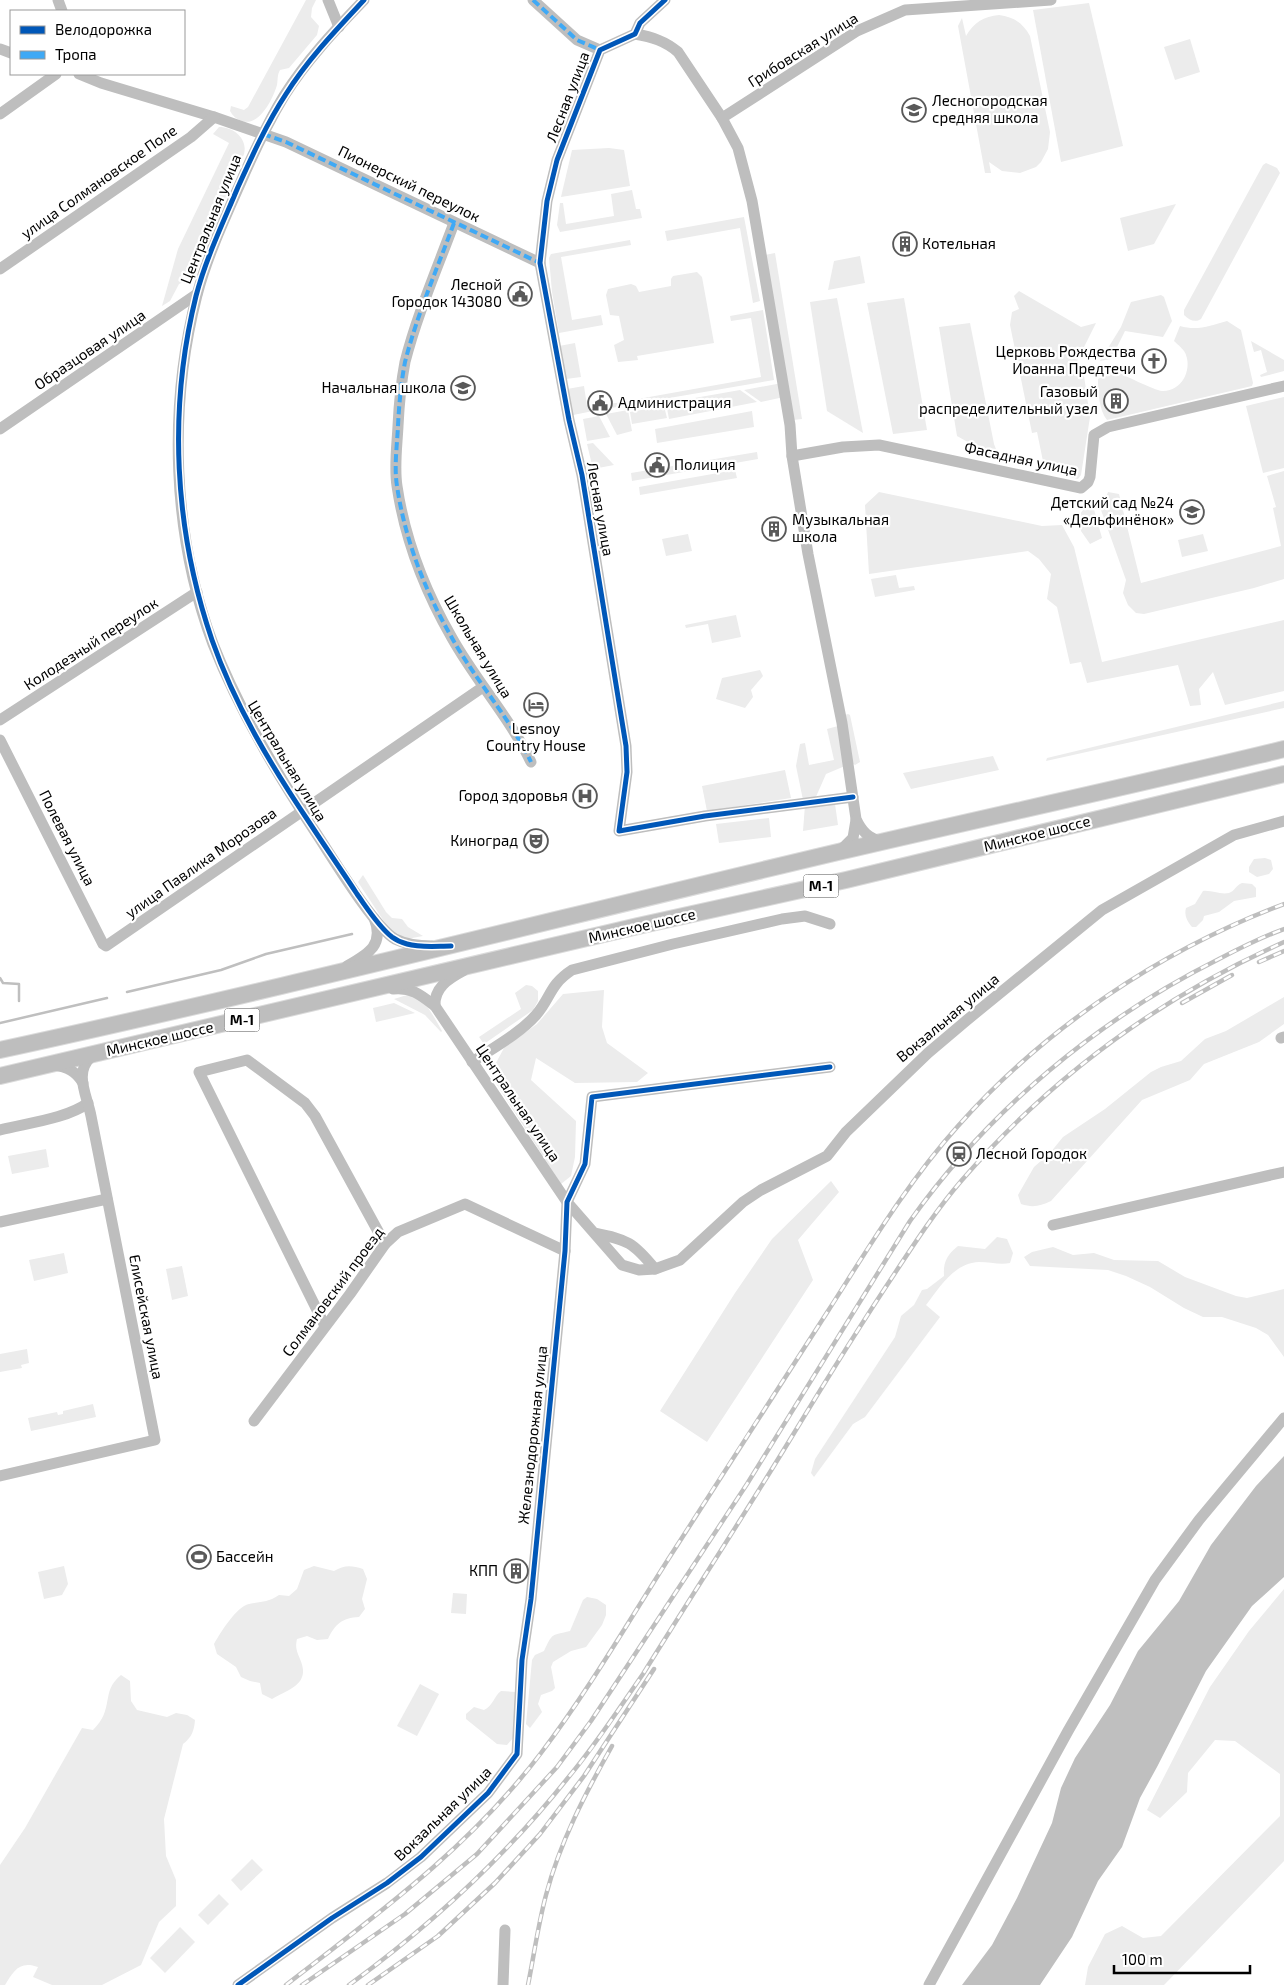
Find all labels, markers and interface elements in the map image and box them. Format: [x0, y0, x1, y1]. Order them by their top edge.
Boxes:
street label: Грибовская улица [744, 8, 861, 91]
legend [10, 10, 185, 75]
text: Велодорожка [55, 20, 152, 38]
text: Тропа [55, 45, 97, 63]
street label: Лесная улица [542, 49, 594, 145]
place label: Лесногородская средняя школа [932, 91, 1048, 126]
school or university icon: Лесногородская средняя школа [901, 97, 927, 123]
street label: улица Солмановское Поле [17, 120, 180, 243]
street label: Пионерский переулок [335, 141, 483, 226]
street label: Центральная улица [176, 151, 245, 286]
building icon: Котельная [892, 231, 918, 257]
place label: Котельная [922, 234, 996, 252]
place label: Лесной Городок 143080 [391, 275, 502, 310]
public building icon: Лесной Городок 143080 [507, 281, 533, 307]
street label: Образцовая улица [30, 305, 149, 394]
place label: Церковь Рождества Иоанна Предтечи [996, 342, 1136, 377]
church icon: Церковь Рождества Иоанна Предтечи [1141, 348, 1167, 374]
school or university icon: Начальная школа [450, 375, 476, 401]
place label: Начальная школа [322, 378, 446, 396]
place label: Газовый распределительный узел [919, 382, 1098, 418]
building icon: Газовый распределительный узел [1103, 388, 1129, 414]
public building icon: Администрация [587, 390, 613, 416]
place label: Администрация [618, 393, 731, 411]
street label: Фасадная улица [963, 437, 1080, 480]
public building icon: Полиция [644, 452, 670, 478]
place label: Полиция [674, 455, 736, 473]
street label: Лесная улица [583, 460, 618, 558]
place label: Детский сад №24 «Дельфинёнок» [1051, 493, 1174, 528]
school or university icon: Детский сад №24 «Дельфинёнок» [1179, 499, 1205, 525]
place label: Музыкальная школа [792, 510, 889, 545]
building icon: Музыкальная школа [761, 516, 787, 542]
street label: Школьная улица [440, 592, 517, 702]
street label: Колодезный переулок [20, 593, 161, 694]
hotel icon: Lesnoy Country House [523, 692, 549, 718]
street label: Центральная улица [244, 697, 331, 825]
place label: Lesnoy Country House [486, 719, 586, 754]
hospital icon: Город здоровья [572, 783, 598, 809]
place label: Город здоровья [459, 786, 568, 804]
street label: Полевая улица [35, 787, 100, 889]
street label: улица Павлика Морозова [121, 803, 280, 922]
street label: Минское шоссе [982, 811, 1092, 855]
theatre icon: Киноград [523, 828, 549, 854]
place label: Киноград [450, 831, 518, 849]
road number: М-1 [804, 874, 838, 898]
street label: Минское шоссе [586, 904, 697, 946]
street label: Вокзальная улица [892, 969, 1003, 1066]
road number: М-1 [224, 1008, 260, 1032]
street label: Минское шоссе [104, 1017, 215, 1059]
street label: Центральная улица [472, 1040, 565, 1165]
station icon: Лесной Городок [946, 1141, 972, 1167]
place label: Лесной Городок [976, 1144, 1087, 1162]
street label: Солмановский проезд [278, 1223, 387, 1360]
street label: Елисейская улица [125, 1253, 168, 1381]
street label: Железнодорожная улица [514, 1345, 551, 1525]
sports icon: Бассейн [186, 1544, 212, 1570]
place label: Бассейн [216, 1547, 273, 1565]
building icon: КПП [503, 1558, 529, 1584]
place label: КПП [469, 1561, 498, 1579]
street label: Вокзальная улица [390, 1762, 495, 1865]
scale bar [1114, 1942, 1250, 1974]
text: 100 m [1122, 1950, 1163, 1968]

